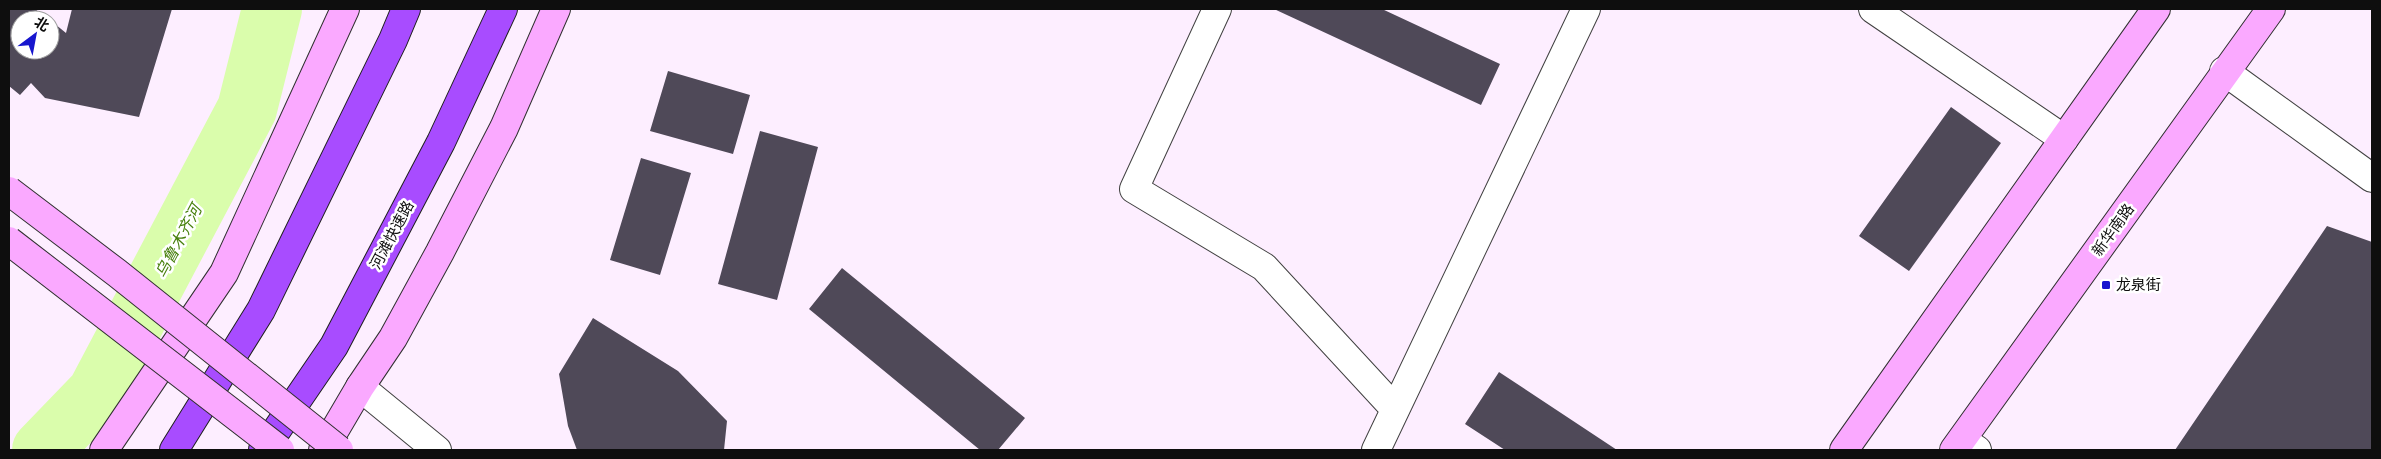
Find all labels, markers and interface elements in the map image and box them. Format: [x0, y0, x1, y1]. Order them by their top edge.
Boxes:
north arrow [10, 10, 60, 60]
text: 北 [31, 13, 53, 35]
street label: 河滩快速路 [366, 197, 418, 272]
water label: 乌鲁木齐河 [150, 198, 207, 281]
street label: 新华南路 [2087, 200, 2138, 260]
place label: 龙泉街 [2116, 275, 2161, 294]
marker: 龙泉街 [2100, 279, 2112, 291]

